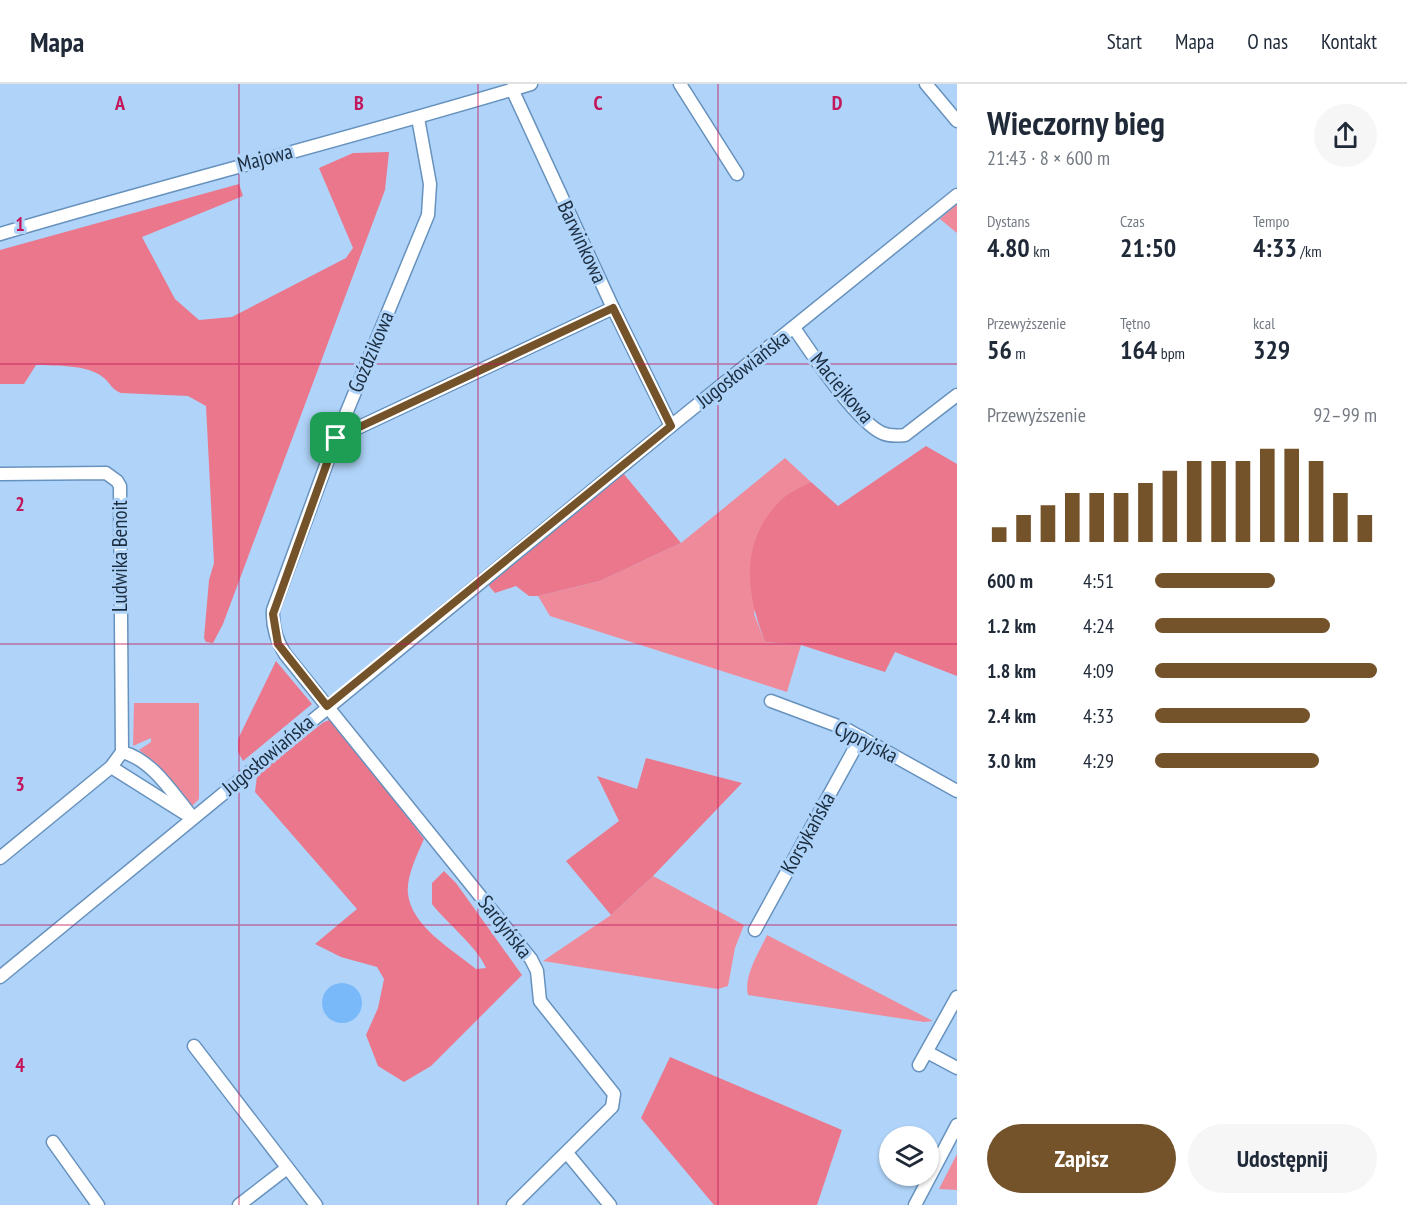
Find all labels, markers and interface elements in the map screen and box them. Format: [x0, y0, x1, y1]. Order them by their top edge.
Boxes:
text: Mapa [30, 23, 84, 60]
text: Start [1107, 28, 1142, 55]
text: Mapa [1175, 28, 1214, 55]
text: O nas [1247, 28, 1288, 55]
text: Kontakt [1321, 28, 1377, 55]
text: A [114, 90, 126, 116]
text: B [354, 90, 364, 116]
text: C [593, 90, 603, 116]
text: D [832, 90, 843, 116]
text: Wieczorny bieg [987, 101, 1165, 144]
button: share [1314, 104, 1377, 167]
street label: Majowa [234, 137, 295, 178]
text: 21:43 · 8 × 600 m [987, 145, 1110, 171]
street label: Barwinkowa [552, 196, 613, 287]
text: 1 [15, 211, 25, 237]
text: Dystans [987, 211, 1030, 231]
text: Czas [1120, 211, 1145, 231]
text: Tempo [1253, 211, 1289, 231]
text: 4.80 [987, 231, 1030, 264]
text: 21:50 [1120, 231, 1176, 264]
text: 4:33 [1253, 231, 1297, 264]
text: km [1030, 241, 1050, 261]
text: /km [1297, 241, 1322, 261]
street label: Goździkowa [341, 307, 400, 396]
text: Przewyższenie [987, 313, 1066, 333]
text: Tętno [1120, 313, 1150, 333]
text: kcal [1253, 313, 1275, 333]
street label: Jugosłowiańska [690, 324, 795, 414]
text: 56 [987, 333, 1012, 366]
text: 164 [1120, 333, 1157, 366]
text: 329 [1253, 333, 1290, 366]
text: m [1012, 343, 1026, 363]
text: bpm [1157, 343, 1185, 363]
street label: Maciejkowa [805, 347, 880, 429]
text: Przewyższenie [987, 402, 1086, 428]
text: 92–99 m [1313, 402, 1377, 428]
pin [310, 412, 361, 463]
icon: arrive [319, 421, 352, 454]
text: 2 [15, 491, 25, 517]
street label: Ludwika Benoit [106, 500, 133, 612]
text: 600 m [987, 568, 1033, 594]
text: 4:51 [1083, 568, 1114, 594]
text: 1.2 km [987, 613, 1036, 639]
text: 4:24 [1083, 613, 1114, 639]
text: 1.8 km [987, 658, 1036, 684]
text: 4:09 [1083, 658, 1114, 684]
text: 2.4 km [987, 703, 1036, 729]
text: 4:33 [1083, 703, 1114, 729]
street label: Jugosłowiańska [216, 708, 319, 801]
street label: Cypryjska [830, 714, 903, 769]
text: 3.0 km [987, 748, 1036, 774]
text: 4:29 [1083, 748, 1114, 774]
text: 3 [15, 771, 25, 797]
street label: Korsykańska [774, 787, 841, 878]
street label: Sardyńska [472, 890, 539, 964]
text: 4 [15, 1052, 25, 1078]
button: Zapisz [987, 1124, 1176, 1193]
button: Udostępnij [1188, 1124, 1377, 1193]
map controls [879, 1126, 939, 1186]
button: layers [879, 1126, 939, 1186]

